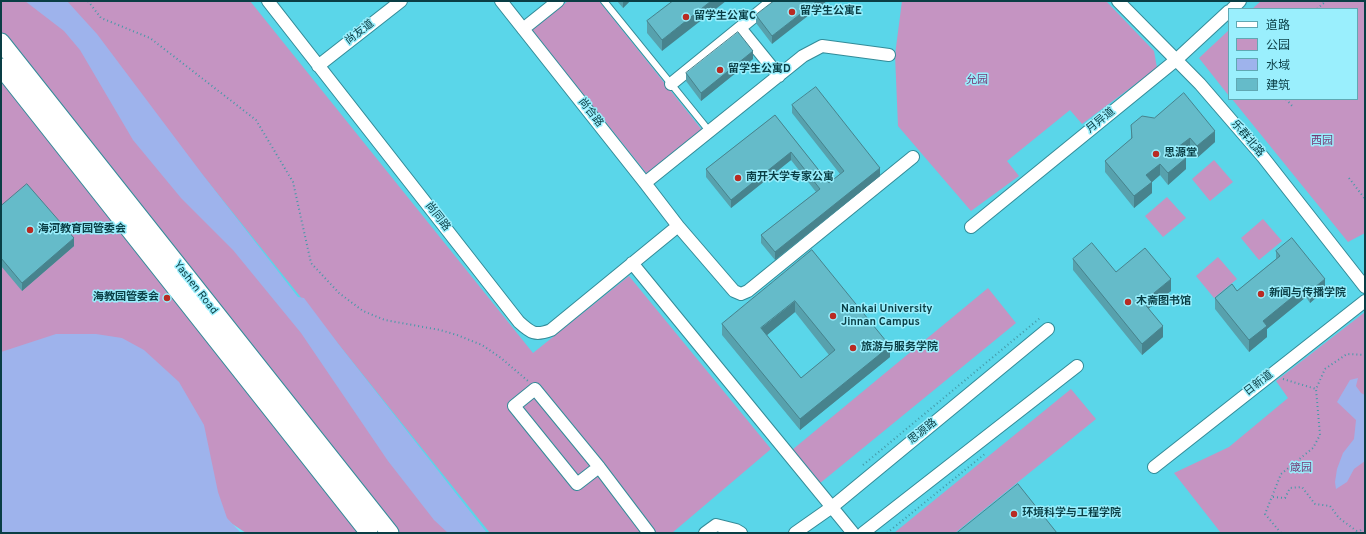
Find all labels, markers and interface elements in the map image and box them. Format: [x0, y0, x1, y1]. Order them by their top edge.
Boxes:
place label: 留学生公寓E [800, 5, 862, 19]
marker: 留学生公寓E [787, 7, 797, 17]
legend [1228, 8, 1358, 100]
place label: 留学生公寓C [694, 10, 756, 24]
marker: 留学生公寓C [681, 12, 691, 22]
street label: 尚友道 [343, 18, 377, 48]
text: 道路 [1266, 18, 1290, 34]
text: 公园 [1266, 38, 1290, 54]
text: 水域 [1266, 58, 1290, 74]
place label: 留学生公寓D [728, 63, 791, 77]
marker: 留学生公寓D [715, 65, 725, 75]
park label: 允园 [966, 74, 988, 88]
text: 建筑 [1266, 78, 1290, 94]
street label: 尚合路 [575, 96, 605, 130]
street label: 月异道 [1084, 105, 1118, 137]
street label: 乐群北路 [1228, 118, 1266, 160]
park label: 西园 [1311, 135, 1333, 149]
place label: 思源堂 [1164, 147, 1197, 161]
marker: 思源堂 [1151, 149, 1161, 159]
place label: 南开大学专家公寓 [746, 171, 834, 185]
marker: 南开大学专家公寓 [733, 173, 743, 183]
street label: 尚同路 [422, 200, 452, 234]
place label: 海河教育园管委会 [38, 223, 126, 237]
marker: 海河教育园管委会 [25, 225, 35, 235]
street label: Yashen Road [170, 259, 220, 317]
place label: 新闻与传播学院 [1269, 287, 1346, 301]
marker: 新闻与传播学院 [1256, 289, 1266, 299]
place label: 海教园管委会 [93, 291, 159, 305]
marker: 海教园管委会 [162, 293, 172, 303]
place label: 木斋图书馆 [1136, 295, 1191, 309]
marker: 木斋图书馆 [1123, 297, 1133, 307]
place label: Nankai University Jinnan Campus [841, 303, 933, 329]
marker: Nankai University Jinnan Campus [828, 311, 838, 321]
place label: 旅游与服务学院 [861, 341, 938, 355]
marker: 旅游与服务学院 [848, 343, 858, 353]
street label: 日新道 [1242, 369, 1276, 399]
street label: 思源路 [906, 416, 940, 448]
park label: 箴园 [1290, 462, 1312, 476]
place label: 环境科学与工程学院 [1022, 507, 1121, 521]
marker: 环境科学与工程学院 [1009, 509, 1019, 519]

